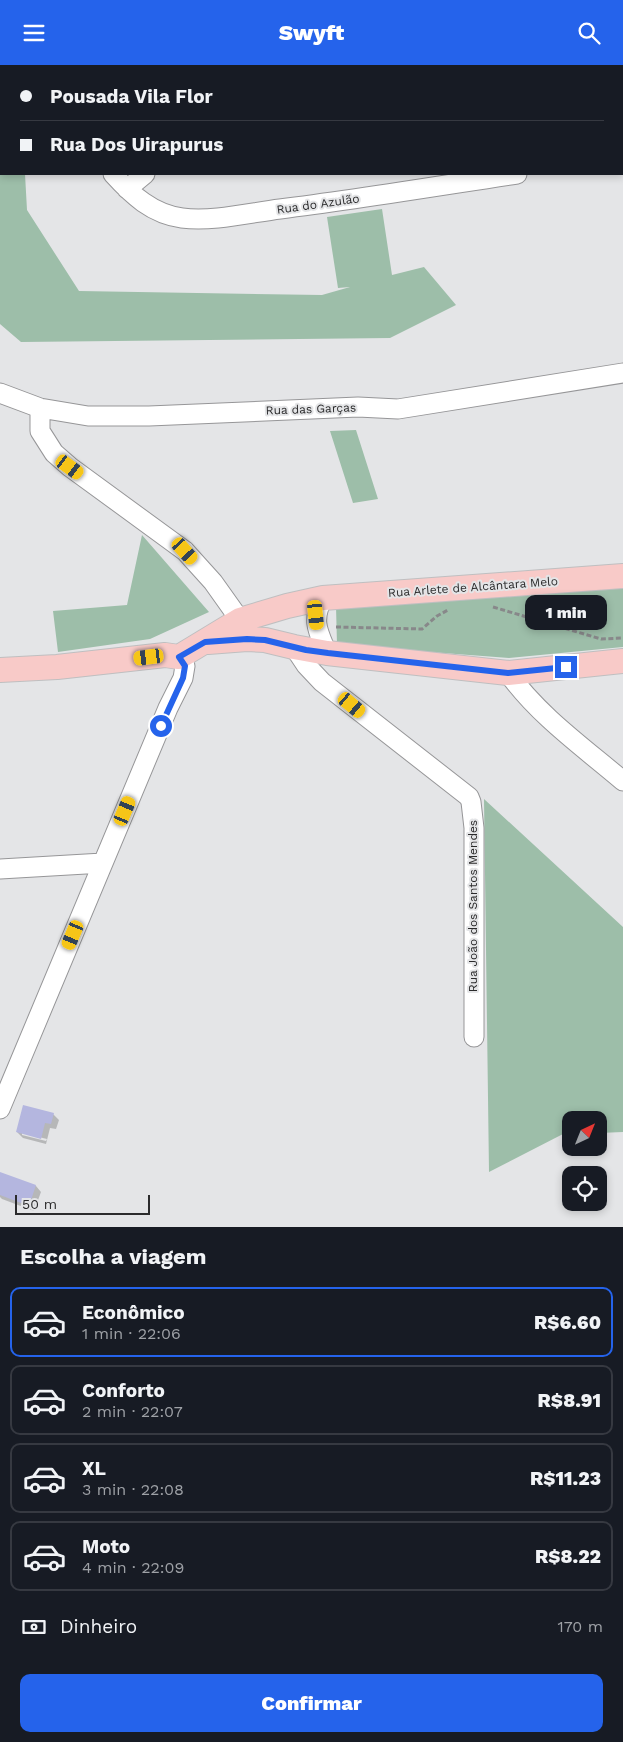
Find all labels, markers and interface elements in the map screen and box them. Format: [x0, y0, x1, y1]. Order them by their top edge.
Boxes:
icon: menu [20, 19, 48, 47]
icon: search [575, 19, 603, 47]
text: Swyft [279, 20, 344, 45]
text: Pousada Vila Flor [50, 85, 213, 108]
text: Rua Dos Uirapurus [50, 133, 223, 156]
street label: Rua do Azulão [276, 191, 360, 217]
street label: Rua das Garças [265, 400, 357, 418]
car [53, 452, 86, 482]
car [169, 535, 200, 567]
street label: Rua Arlete de Alcântara Melo [388, 574, 558, 600]
callout: 1 min [525, 595, 607, 629]
car [306, 599, 325, 631]
text: 1 min [545, 603, 587, 622]
car [133, 648, 164, 666]
route end [555, 656, 577, 678]
car [335, 690, 368, 720]
route start [150, 715, 172, 737]
car [112, 794, 137, 828]
street label: Rua João dos Santos Mendes [466, 820, 480, 992]
car [60, 918, 85, 952]
north arrow [562, 1111, 608, 1156]
map controls [562, 1111, 607, 1211]
button: locate [562, 1166, 607, 1211]
scale bar [15, 1192, 150, 1215]
text: 50 m [22, 1196, 57, 1212]
text: Escolha a viagem [20, 1244, 207, 1269]
icon: car [22, 1300, 67, 1345]
text: Econômico [82, 1301, 185, 1324]
text: R$6.60 [534, 1311, 601, 1334]
text: 1 min · 22:06 [82, 1324, 181, 1343]
icon: car [22, 1378, 67, 1423]
text: Conforto [82, 1379, 165, 1402]
text: R$8.91 [538, 1389, 601, 1412]
text: 2 min · 22:07 [82, 1402, 183, 1421]
icon: car [22, 1456, 67, 1501]
text: XL [82, 1457, 106, 1480]
text: R$11.23 [530, 1467, 601, 1490]
text: 3 min · 22:08 [82, 1480, 184, 1499]
icon: car [22, 1534, 67, 1579]
text: Moto [82, 1535, 130, 1558]
text: R$8.22 [535, 1545, 601, 1568]
text: 4 min · 22:09 [82, 1558, 184, 1577]
icon: cash [20, 1613, 48, 1641]
text: Dinheiro [60, 1615, 137, 1638]
text: 170 m [557, 1617, 603, 1636]
button: Confirmar [20, 1674, 603, 1732]

